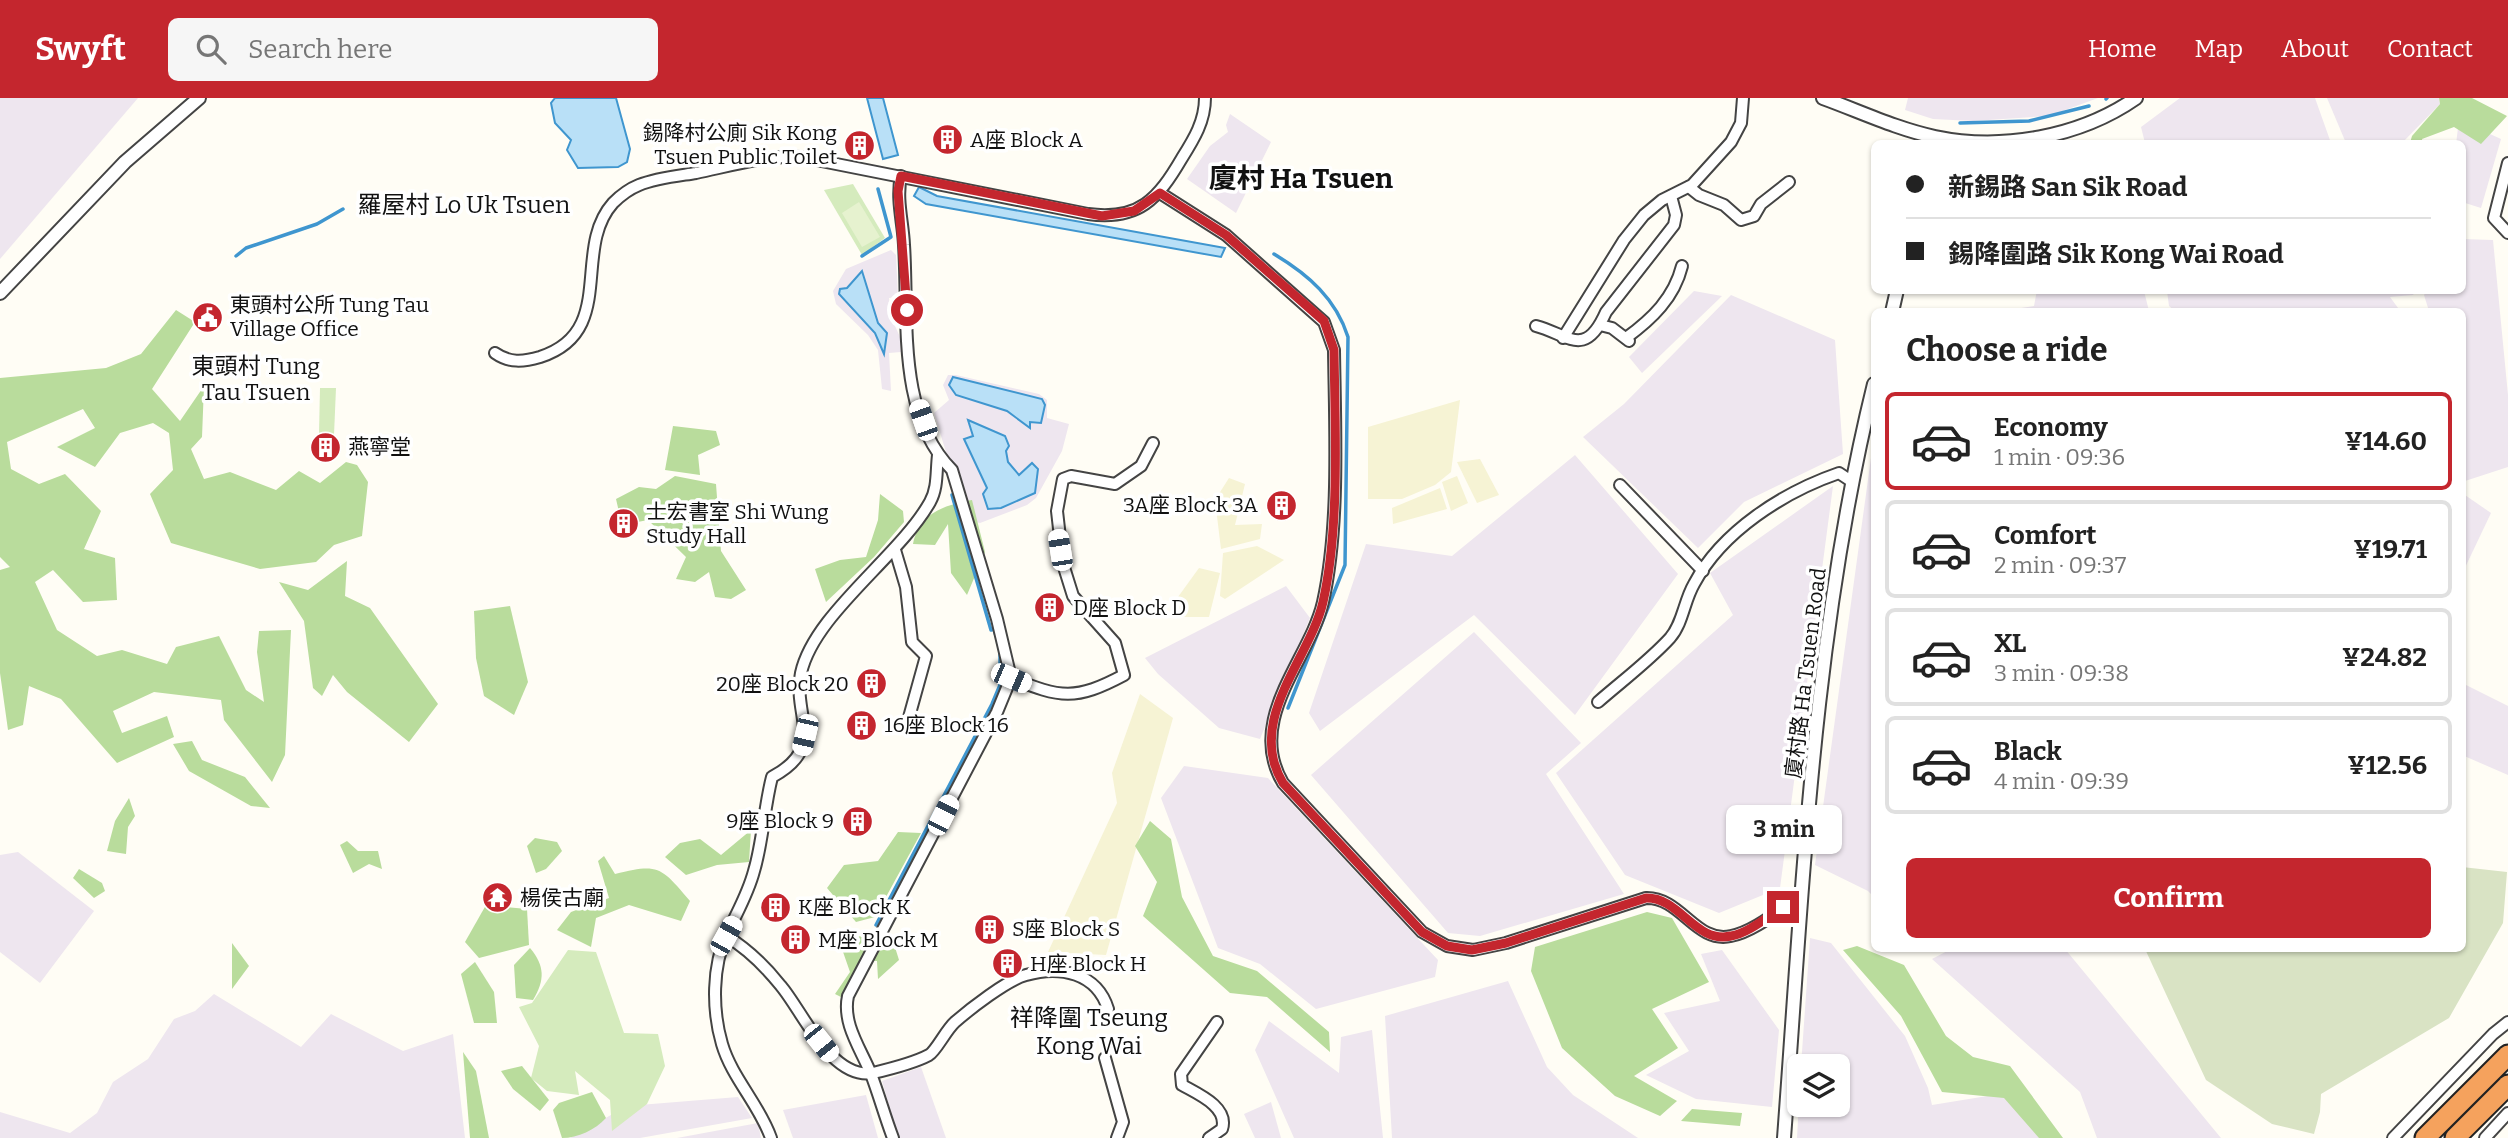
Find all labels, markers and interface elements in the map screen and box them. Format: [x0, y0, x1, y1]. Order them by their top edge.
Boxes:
search box [168, 18, 658, 81]
text: Swyft [35, 29, 126, 69]
icon: search [192, 30, 230, 68]
text: Search here [248, 34, 392, 65]
text: Home [2088, 35, 2157, 63]
text: Map [2195, 35, 2243, 63]
text: About [2281, 35, 2349, 63]
text: Contact [2387, 35, 2473, 63]
place label: 錫降村公廁 Sik Kong Tsuen Public Toilet [642, 120, 837, 170]
building icon: A座 Block A [930, 123, 964, 157]
place label: A座 Block A [970, 127, 1083, 153]
building icon: 錫降村公廁 Sik Kong Tsuen Public Toilet [843, 128, 877, 162]
district label: 廈村 Ha Tsuen [1209, 162, 1393, 195]
text: 新錫路 San Sik Road [1948, 172, 2187, 203]
district label: 羅屋村 Lo Uk Tsuen [358, 191, 570, 219]
text: 錫降圍路 Sik Kong Wai Road [1948, 239, 2284, 270]
place label: 東頭村公所 Tung Tau Village Office [230, 292, 429, 342]
route start [891, 294, 923, 326]
public building icon: 東頭村公所 Tung Tau Village Office [190, 300, 224, 334]
text: Choose a ride [1906, 331, 2107, 369]
district label: 東頭村 Tung Tau Tsuen [192, 352, 320, 406]
car [907, 397, 940, 443]
icon: car [1910, 410, 1973, 473]
text: Economy [1994, 412, 2108, 443]
text: ¥14.60 [2345, 426, 2427, 457]
building icon: 燕寧堂 [308, 430, 342, 464]
place label: 燕寧堂 [348, 434, 411, 460]
text: 1 min · 09:36 [1994, 443, 2125, 471]
building icon: 3A座 Block 3A [1264, 488, 1298, 522]
place label: 3A座 Block 3A [1123, 492, 1258, 518]
place label: 士宏書室 Shi Wung Study Hall [646, 499, 829, 549]
building icon: 士宏書室 Shi Wung Study Hall [606, 507, 640, 541]
icon: car [1910, 518, 1973, 581]
text: Comfort [1994, 520, 2097, 551]
car [1047, 528, 1074, 572]
text: ¥19.71 [2354, 534, 2427, 565]
text: 2 min · 09:37 [1994, 551, 2126, 579]
street label: 廈村路 Ha Tsuen Road [1780, 566, 1832, 780]
building icon: D座 Block D [1033, 591, 1067, 625]
place label: D座 Block D [1073, 595, 1186, 621]
icon: car [1910, 626, 1973, 689]
text: XL [1994, 628, 2026, 659]
text: ¥24.82 [2342, 642, 2427, 673]
text: 3 min · 09:38 [1994, 659, 2129, 687]
car [988, 660, 1035, 696]
building icon: 20座 Block 20 [855, 667, 889, 701]
place label: 20座 Block 20 [716, 671, 849, 697]
building icon: 16座 Block 16 [844, 708, 878, 742]
car [791, 712, 820, 758]
place label: 16座 Block 16 [884, 712, 1009, 738]
icon: car [1910, 734, 1973, 797]
text: Black [1994, 736, 2062, 767]
text: ¥12.56 [2347, 750, 2427, 781]
text: 4 min · 09:39 [1994, 767, 2129, 795]
car [925, 792, 962, 838]
building icon: 9座 Block 9 [840, 804, 874, 838]
callout: 3 min [1725, 806, 1841, 854]
place label: 9座 Block 9 [726, 808, 834, 834]
text: 3 min [1753, 815, 1815, 843]
button: Confirm [1906, 858, 2431, 938]
temple icon: 楊侯古廟 [480, 881, 514, 915]
place label: 楊侯古廟 [520, 885, 604, 911]
building icon: K座 Block K [758, 890, 792, 924]
route end [1767, 891, 1799, 923]
place label: K座 Block K [798, 894, 911, 920]
building icon: S座 Block S [972, 912, 1006, 946]
car [707, 913, 746, 959]
place label: S座 Block S [1012, 916, 1120, 942]
building icon: M座 Block M [778, 923, 812, 957]
place label: M座 Block M [818, 927, 939, 953]
building icon: H座 Block H [990, 947, 1024, 981]
place label: H座 Block H [1030, 951, 1147, 977]
district label: 祥降圍 Tseung Kong Wai [1010, 1004, 1168, 1060]
car [800, 1020, 843, 1066]
map controls [1787, 1054, 1850, 1117]
button: layers [1787, 1054, 1850, 1117]

